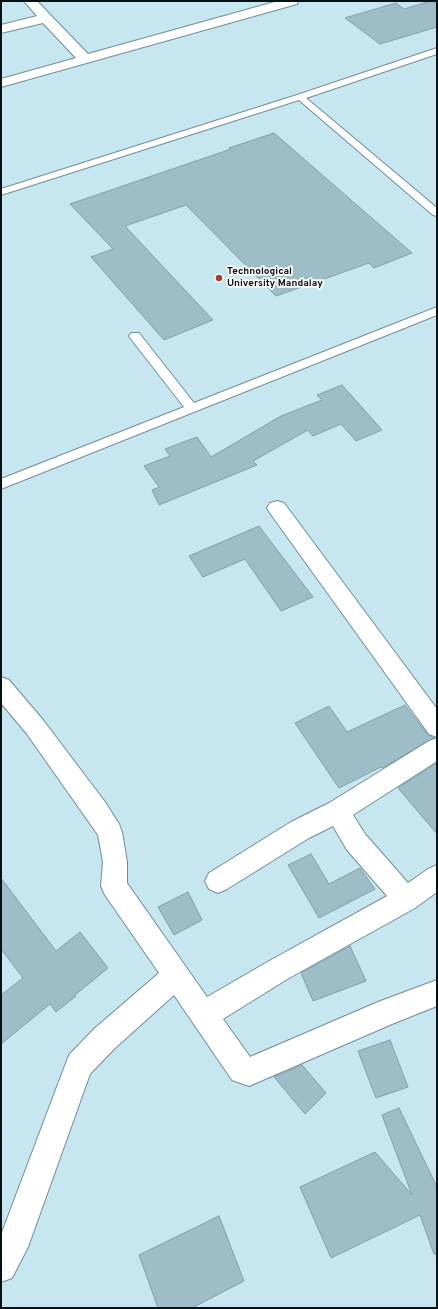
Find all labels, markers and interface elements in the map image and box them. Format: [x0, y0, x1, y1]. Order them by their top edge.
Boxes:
place label: Technological University Mandalay [227, 266, 323, 290]
marker: Technological University Mandalay [214, 273, 224, 283]

